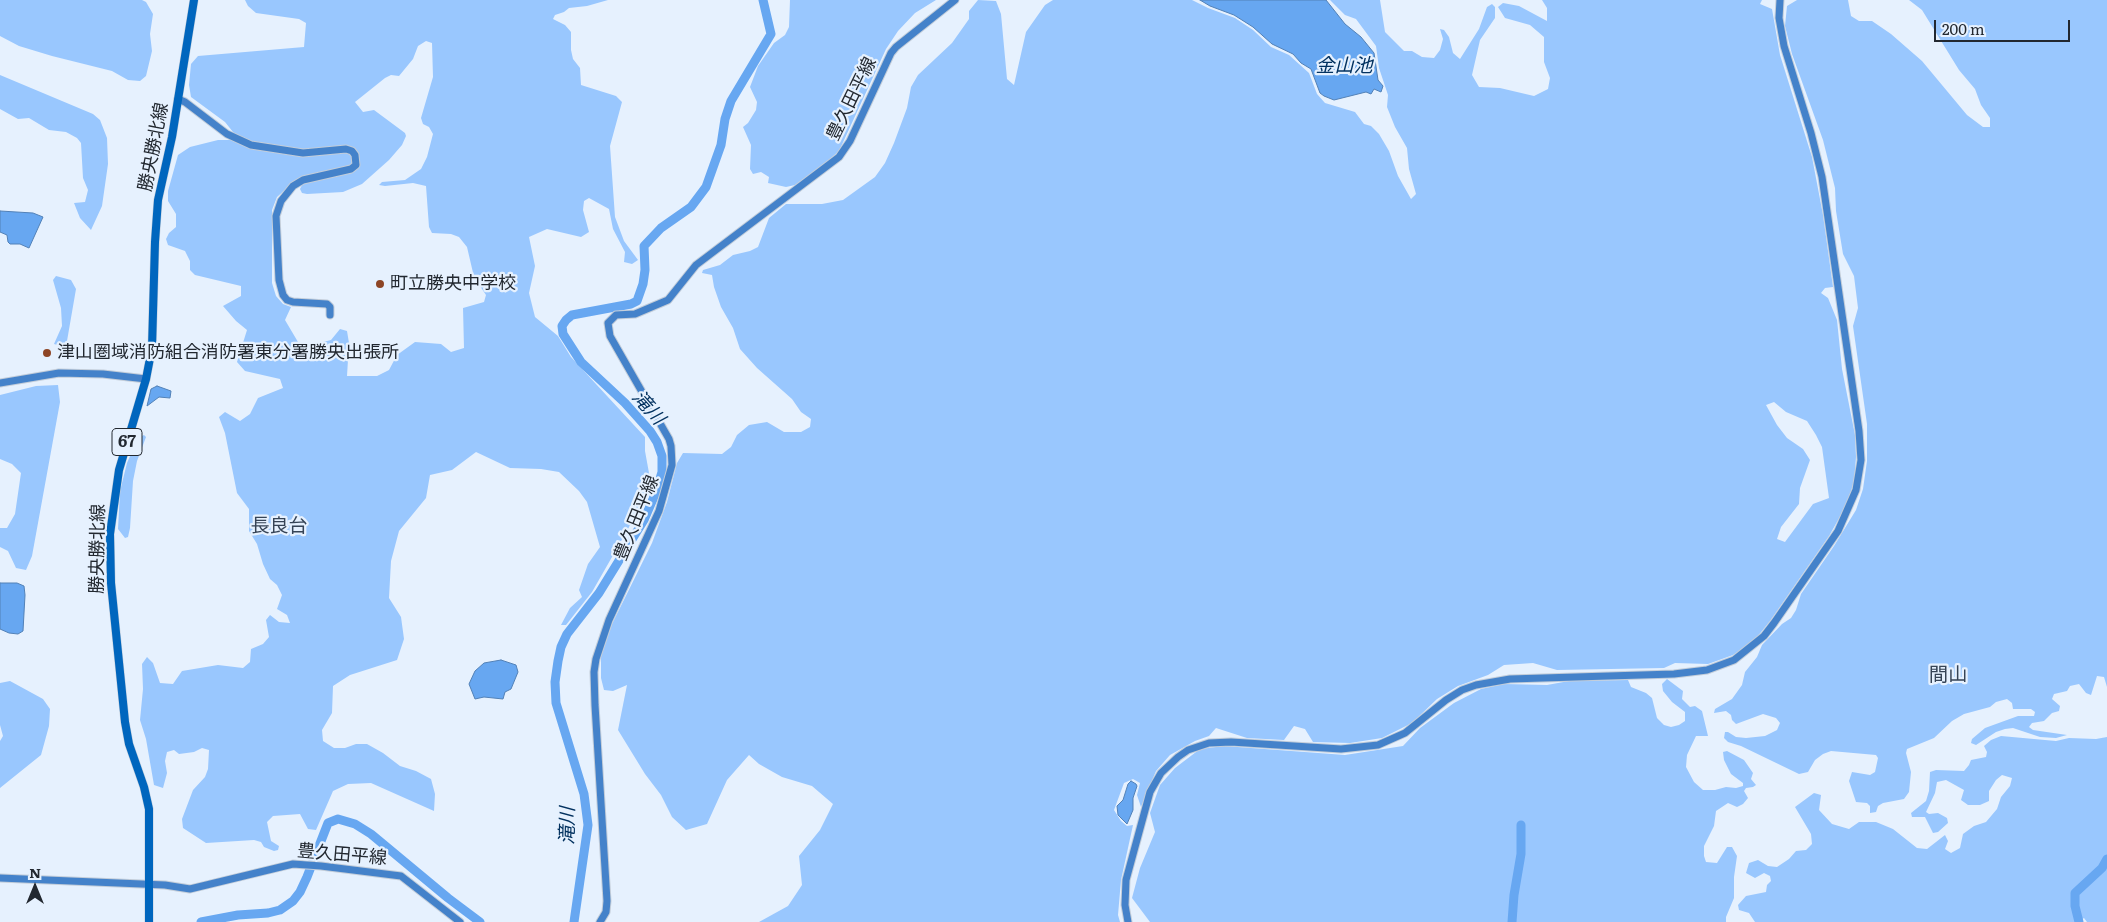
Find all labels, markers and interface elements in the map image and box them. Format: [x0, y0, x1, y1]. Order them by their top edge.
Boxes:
scale bar [1937, 10, 2073, 42]
text: 200 m [1942, 17, 1985, 40]
street label: 豊久田平線 [823, 54, 881, 144]
water label: 金山池 [1316, 55, 1372, 77]
street label: 勝央勝北線 [135, 101, 173, 193]
place label: 町立勝央中学校 [390, 273, 516, 295]
marker: 町立勝央中学校 [374, 278, 386, 290]
place label: 津山圏域消防組合消防署東分署勝央出張所 [57, 342, 399, 364]
marker: 津山圏域消防組合消防署東分署勝央出張所 [41, 347, 53, 359]
water label: 滝川 [627, 386, 669, 430]
road number: 67 [112, 428, 142, 456]
street label: 豊久田平線 [610, 472, 664, 564]
street label: 勝央勝北線 [86, 504, 110, 594]
district label: 長良台 [251, 515, 307, 537]
district label: 間山 [1929, 664, 1967, 686]
water label: 滝川 [556, 807, 580, 845]
street label: 豊久田平線 [296, 840, 388, 870]
north arrow [10, 862, 60, 912]
text: N [29, 862, 41, 882]

